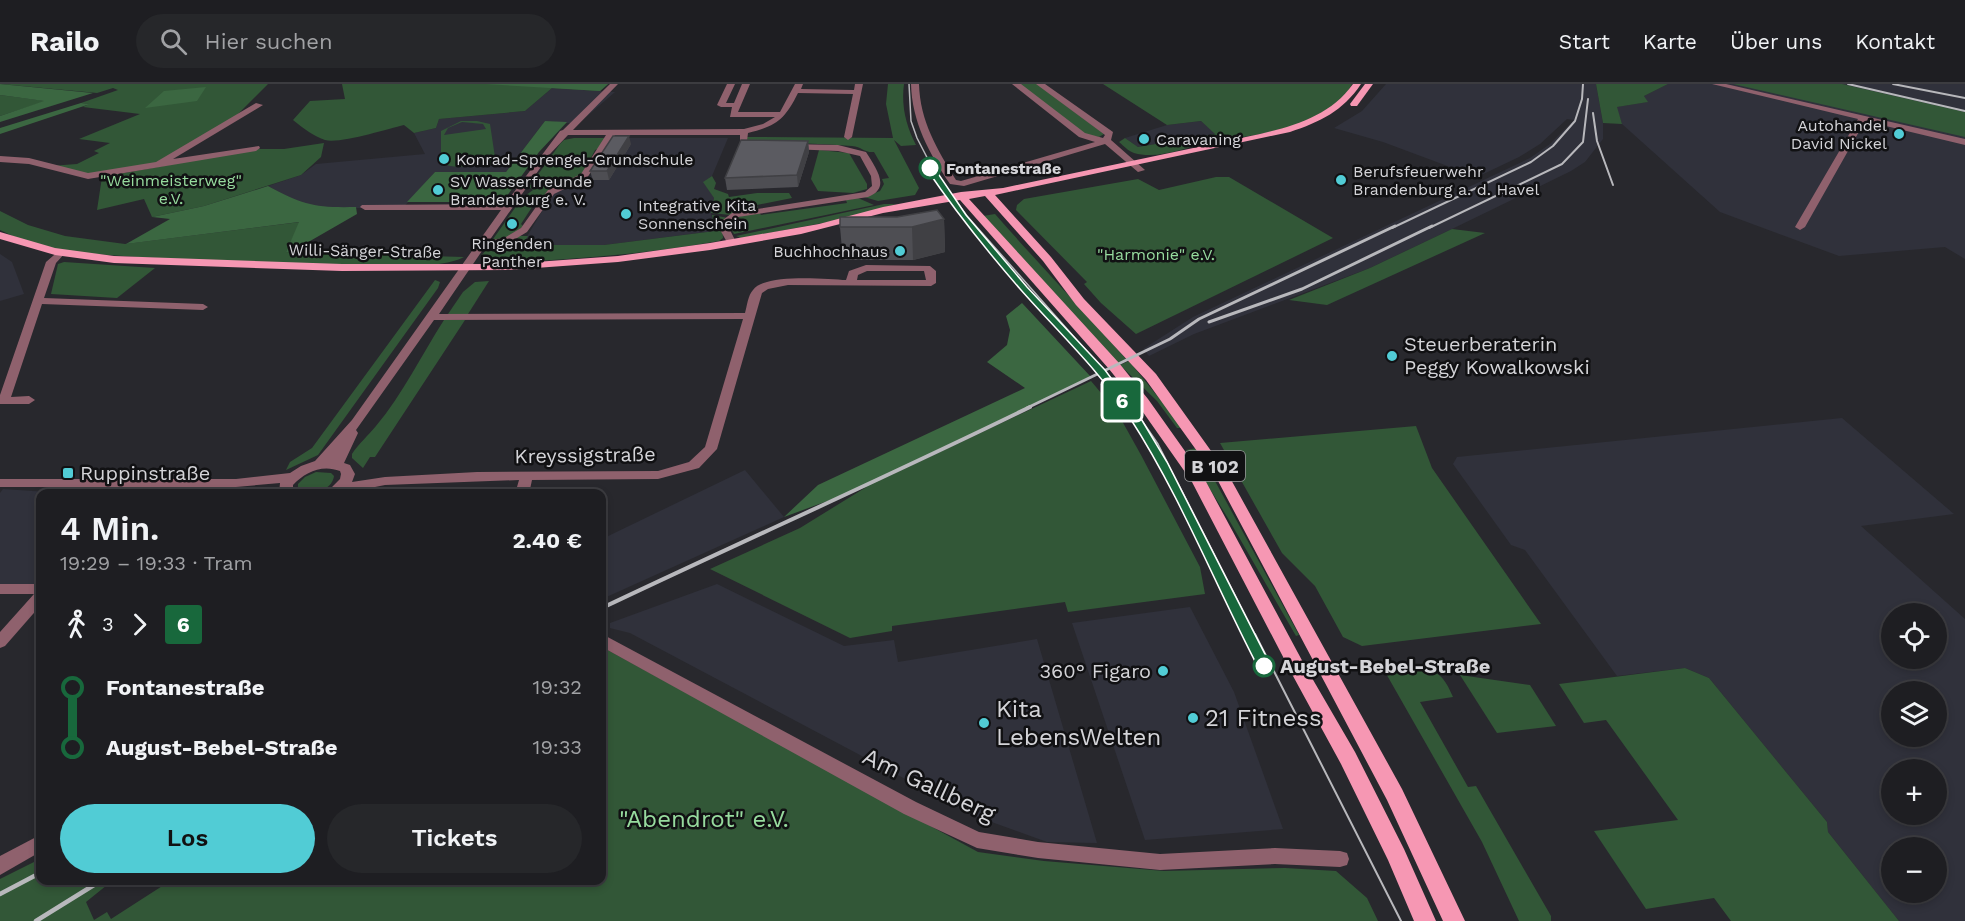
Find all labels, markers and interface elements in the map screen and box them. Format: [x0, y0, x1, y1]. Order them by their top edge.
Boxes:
search box [136, 14, 556, 68]
text: Railo [30, 25, 100, 58]
icon: search [157, 25, 190, 58]
text: Hier suchen [205, 29, 333, 54]
text: Start [1559, 29, 1610, 54]
text: Karte [1643, 29, 1697, 54]
text: Über uns [1730, 29, 1822, 54]
text: Kontakt [1855, 29, 1935, 54]
place label: Autohandel David Nickel [1791, 116, 1887, 153]
marker: Autohandel David Nickel [1892, 127, 1906, 141]
place label: Caravaning [1156, 130, 1241, 149]
marker: Caravaning [1137, 132, 1151, 146]
place label: Konrad-Sprengel-Grundschule [456, 150, 693, 169]
marker: Konrad-Sprengel-Grundschule [437, 152, 451, 166]
marker: Fontanestraße [919, 157, 941, 179]
place label: Fontanestraße [946, 159, 1061, 178]
place label: Berufsfeuerwehr Brandenburg a. d. Havel [1353, 162, 1539, 199]
park label: "Weinmeisterweg" e.V. [100, 171, 242, 208]
place label: SV Wasserfreunde Brandenburg e. V. [450, 172, 592, 209]
marker: Berufsfeuerwehr Brandenburg a. d. Havel [1334, 173, 1348, 187]
marker: SV Wasserfreunde Brandenburg e. V. [431, 183, 445, 197]
place label: Integrative Kita Sonnenschein [638, 196, 756, 233]
marker: Integrative Kita Sonnenschein [619, 207, 633, 221]
marker: Ringenden Panther [505, 217, 519, 231]
place label: Ringenden Panther [471, 234, 553, 271]
street label: Willi-Sänger-Straße [288, 240, 442, 262]
place label: Buchhochhaus [773, 242, 888, 261]
marker: Buchhochhaus [893, 244, 907, 258]
park label: "Harmonie" e.V. [1097, 245, 1215, 264]
place label: Steuerberaterin Peggy Kowalkowski [1404, 332, 1590, 379]
marker: Steuerberaterin Peggy Kowalkowski [1385, 349, 1399, 363]
line badge: 6 [1102, 380, 1142, 420]
text: 6 [1116, 388, 1128, 413]
street label: Kreyssigstraße [514, 442, 656, 468]
road number: B 102 [1185, 451, 1245, 481]
place label: Ruppinstraße [80, 461, 210, 485]
marker: Ruppinstraße [61, 466, 75, 480]
text: 4 Min. [60, 509, 159, 548]
text: 2.40 € [512, 528, 582, 553]
text: 19:29 – 19:33 · Tram [60, 551, 253, 575]
map controls [1881, 603, 1947, 903]
button: locate [1881, 603, 1947, 669]
icon: walk [60, 608, 93, 641]
icon: forward [123, 608, 156, 641]
text: 3 [102, 612, 114, 636]
text: 6 [177, 612, 190, 637]
place label: August-Bebel-Straße [1280, 654, 1490, 678]
marker: August-Bebel-Straße [1253, 655, 1275, 677]
place label: 360° Figaro [1039, 659, 1151, 683]
marker: 360° Figaro [1156, 664, 1170, 678]
text: Fontanestraße [106, 675, 264, 700]
text: 19:32 [533, 675, 582, 699]
button: layers [1881, 681, 1947, 747]
place label: Kita LebensWelten [996, 695, 1161, 751]
place label: 21 Fitness [1205, 704, 1322, 732]
marker: 21 Fitness [1186, 711, 1200, 725]
marker: Kita LebensWelten [977, 716, 991, 730]
text: August-Bebel-Straße [106, 735, 337, 760]
text: 19:33 [533, 735, 582, 759]
street label: Am Gallberg [858, 742, 1000, 828]
button: + [1881, 759, 1947, 825]
button: Los [60, 804, 315, 873]
button: Tickets [327, 804, 582, 873]
park label: "Abendrot" e.V. [619, 805, 789, 833]
button: − [1881, 837, 1947, 903]

